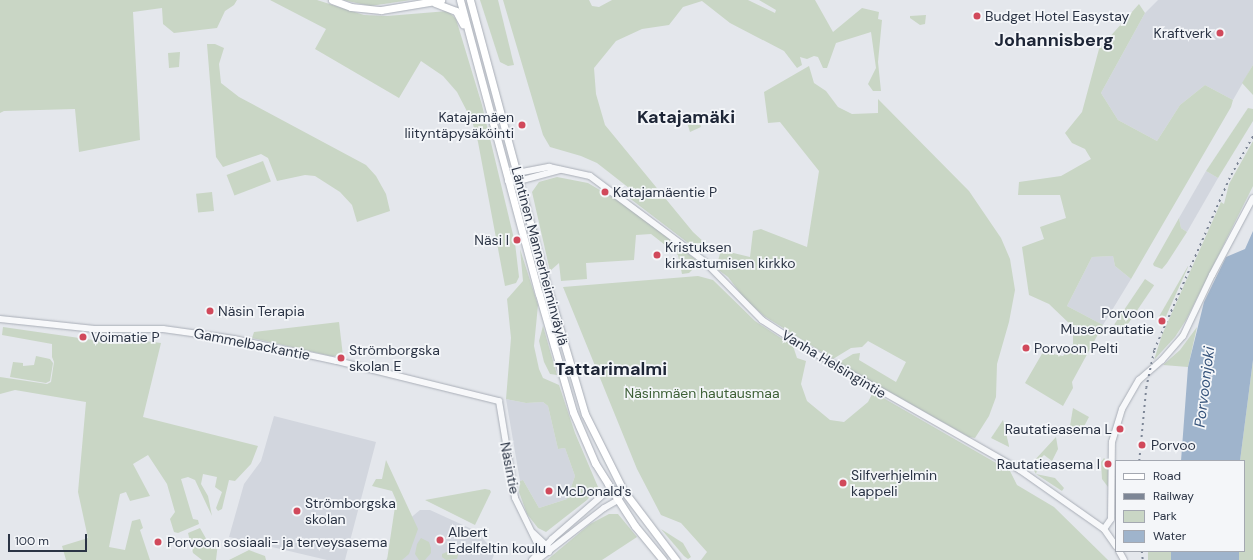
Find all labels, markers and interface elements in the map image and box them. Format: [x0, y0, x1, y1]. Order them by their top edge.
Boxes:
place label: Budget Hotel Easystay [985, 8, 1129, 24]
marker: Budget Hotel Easystay [972, 11, 982, 21]
place label: Kraftverk [1154, 25, 1212, 41]
marker: Kraftverk [1215, 28, 1225, 38]
district label: Johannisberg [994, 29, 1114, 51]
district label: Katajamäki [637, 106, 735, 128]
place label: Katajamäen liityntäpysäköinti [404, 109, 514, 142]
marker: Katajamäen liityntäpysäköinti [517, 120, 527, 130]
street label: Läntinen Mannerheiminväylä [508, 165, 572, 347]
place label: Katajamäentie P [613, 184, 717, 200]
marker: Katajamäentie P [600, 187, 610, 197]
place label: Näsi I [474, 232, 509, 248]
marker: Näsi I [512, 235, 522, 245]
place label: Kristuksen kirkastumisen kirkko [665, 239, 796, 272]
marker: Kristuksen kirkastumisen kirkko [652, 250, 662, 260]
place label: Näsin Terapia [218, 303, 305, 319]
place label: Porvoon Museorautatie [1060, 305, 1154, 338]
marker: Näsin Terapia [205, 306, 215, 316]
marker: Porvoon Museorautatie [1157, 316, 1167, 326]
street label: Gammelbackantie [192, 324, 312, 364]
street label: Vanha Helsingintie [779, 326, 889, 402]
place label: Voimatie P [91, 329, 160, 345]
marker: Voimatie P [78, 332, 88, 342]
place label: Porvoon Pelti [1034, 340, 1118, 356]
place label: Strömborgska skolan E [349, 342, 440, 374]
marker: Porvoon Pelti [1021, 343, 1031, 353]
water label: Porvoonjoki [1191, 346, 1219, 428]
marker: Strömborgska skolan E [336, 353, 346, 363]
district label: Tattarimalmi [555, 358, 667, 380]
park label: Näsinmäen hautausmaa [624, 385, 780, 401]
place label: Rautatieasema L [1005, 421, 1112, 437]
marker: Rautatieasema L [1115, 424, 1125, 434]
place label: Porvoo [1151, 437, 1196, 453]
marker: Porvoo [1136, 439, 1148, 451]
street label: Näsintie [497, 441, 523, 495]
place label: Rautatieasema I [997, 456, 1100, 472]
marker: Rautatieasema I [1103, 459, 1113, 469]
legend [1115, 460, 1245, 552]
place label: Silfverhjelmin kappeli [851, 467, 937, 500]
text: Road [1153, 468, 1181, 484]
marker: Silfverhjelmin kappeli [838, 478, 848, 488]
place label: McDonald's [557, 483, 632, 499]
marker: McDonald's [544, 486, 554, 496]
text: Railway [1153, 488, 1194, 504]
place label: Strömborgska skolan [305, 495, 396, 528]
marker: Strömborgska skolan [292, 506, 302, 516]
text: Park [1153, 508, 1177, 524]
place label: Albert Edelfeltin koulu [448, 524, 546, 556]
scale bar [10, 526, 89, 552]
text: Water [1153, 528, 1186, 544]
text: 100 m [15, 533, 49, 549]
place label: Porvoon sosiaali- ja terveysasema [167, 534, 387, 550]
marker: Albert Edelfeltin koulu [435, 535, 445, 545]
marker: Porvoon sosiaali- ja terveysasema [152, 536, 164, 548]

